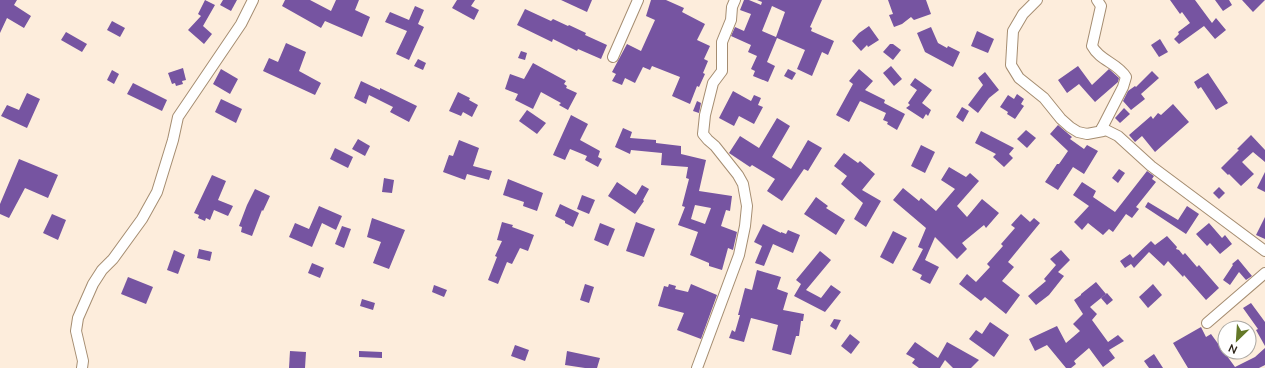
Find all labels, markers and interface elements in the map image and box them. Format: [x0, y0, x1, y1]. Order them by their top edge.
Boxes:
north arrow [1217, 320, 1257, 360]
text: N [1226, 341, 1239, 357]

